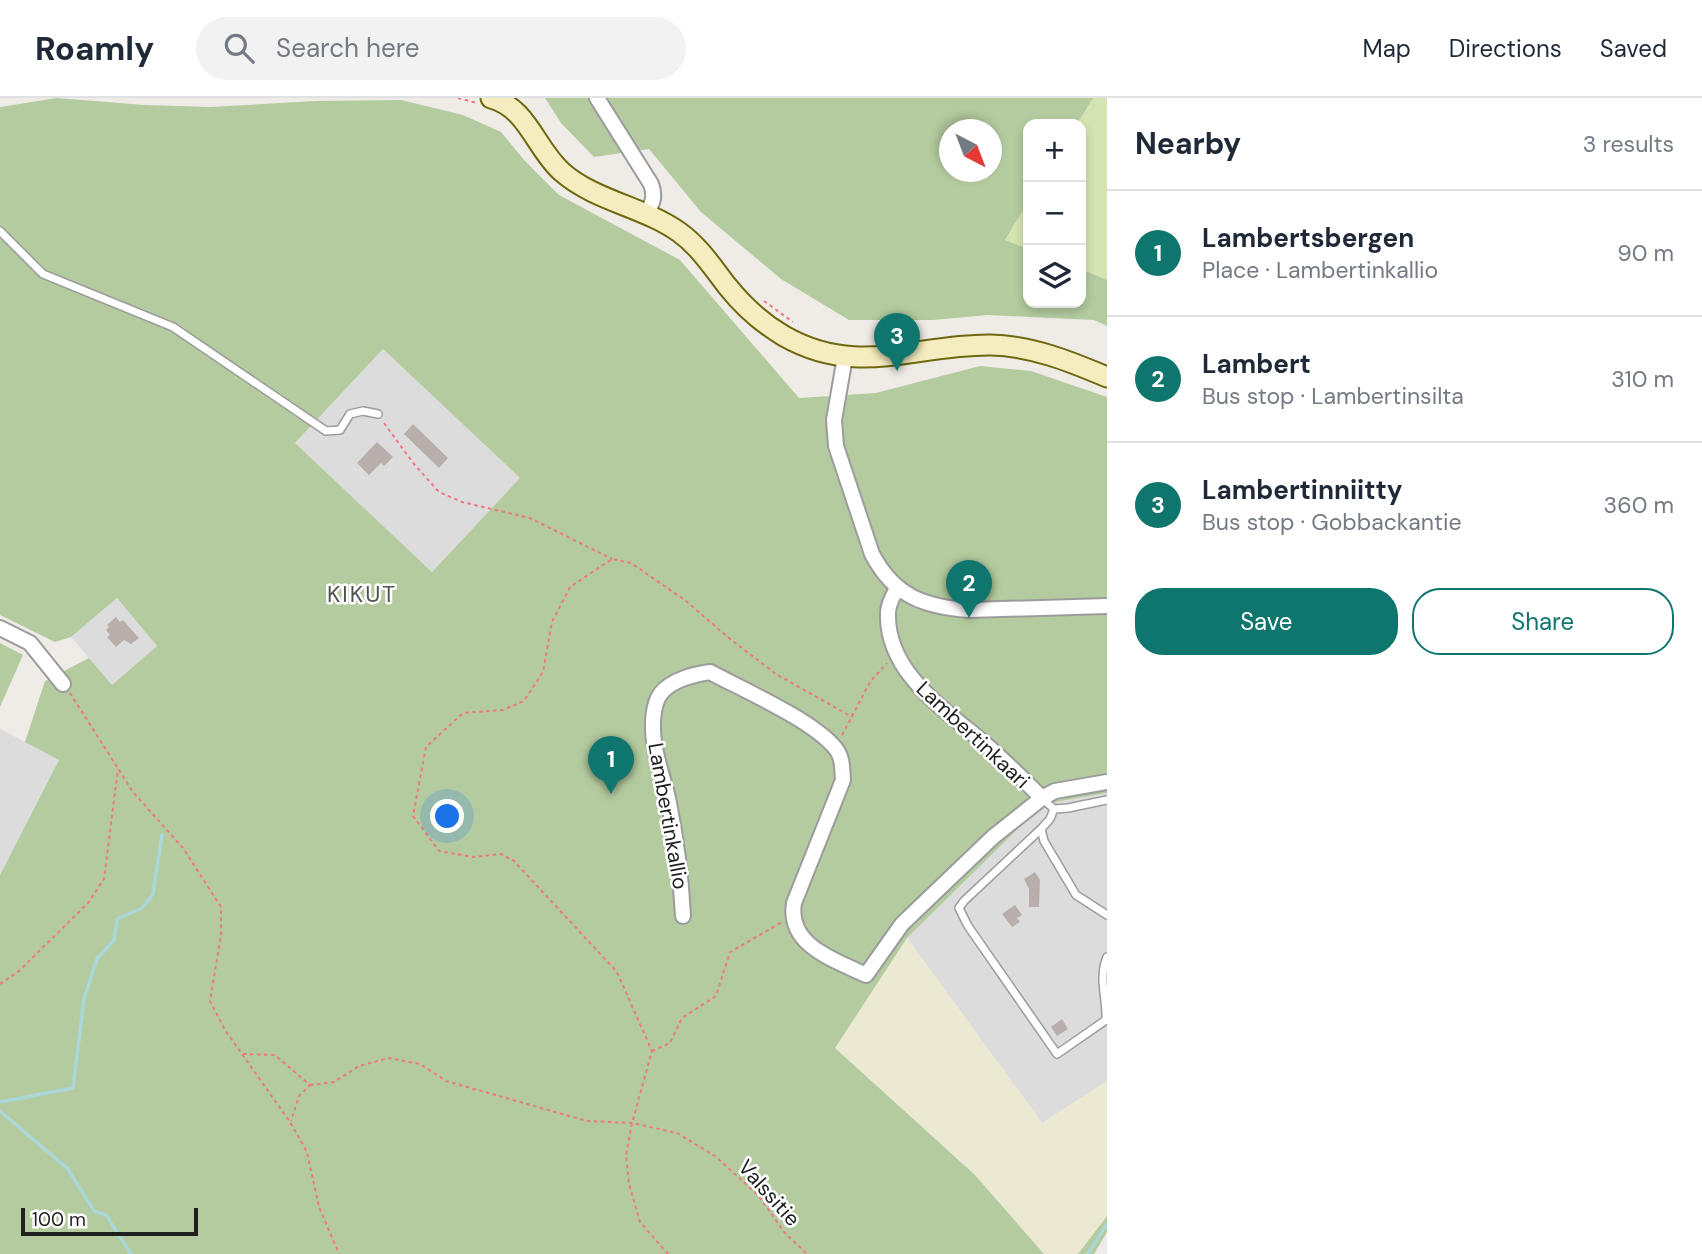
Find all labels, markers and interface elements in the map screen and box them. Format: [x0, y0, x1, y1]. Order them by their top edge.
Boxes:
search box [196, 17, 686, 80]
text: Roamly [35, 27, 154, 70]
icon: search [220, 29, 258, 67]
text: Search here [276, 31, 420, 65]
text: Map [1363, 33, 1411, 64]
text: Directions [1449, 33, 1562, 64]
text: Saved [1600, 33, 1667, 64]
north arrow [939, 119, 1002, 182]
map controls [1023, 119, 1086, 308]
button: + [1023, 119, 1086, 182]
text: Nearby [1135, 124, 1241, 163]
text: 3 results [1583, 129, 1674, 159]
button: − [1023, 182, 1086, 245]
text: Lambertsbergen [1202, 221, 1414, 255]
text: 1 [1154, 238, 1162, 268]
text: 90 m [1617, 238, 1674, 268]
button: layers [1023, 245, 1086, 308]
text: Place · Lambertinkallio [1202, 255, 1438, 285]
pin: 3 [874, 313, 920, 371]
text: Lambert [1202, 347, 1311, 381]
text: 2 [1151, 364, 1165, 394]
text: 310 m [1611, 364, 1674, 394]
text: Bus stop · Lambertinsilta [1202, 381, 1464, 411]
text: Lambertinniitty [1202, 473, 1402, 507]
text: 3 [1151, 490, 1165, 520]
text: 360 m [1604, 490, 1674, 520]
text: Bus stop · Gobbackantie [1202, 507, 1462, 537]
pin: 2 [946, 560, 992, 618]
district label: KIKUT [327, 579, 397, 609]
button: Save [1135, 588, 1398, 655]
button: Share [1412, 588, 1674, 655]
street label: Lambertinkaari [910, 675, 1036, 795]
pin: 1 [588, 736, 634, 794]
street label: Lambertinkallio [641, 741, 695, 891]
your location [430, 799, 464, 833]
street label: Valssitie [732, 1154, 806, 1232]
scale bar [21, 1205, 198, 1237]
text: 100 m [32, 1207, 86, 1232]

